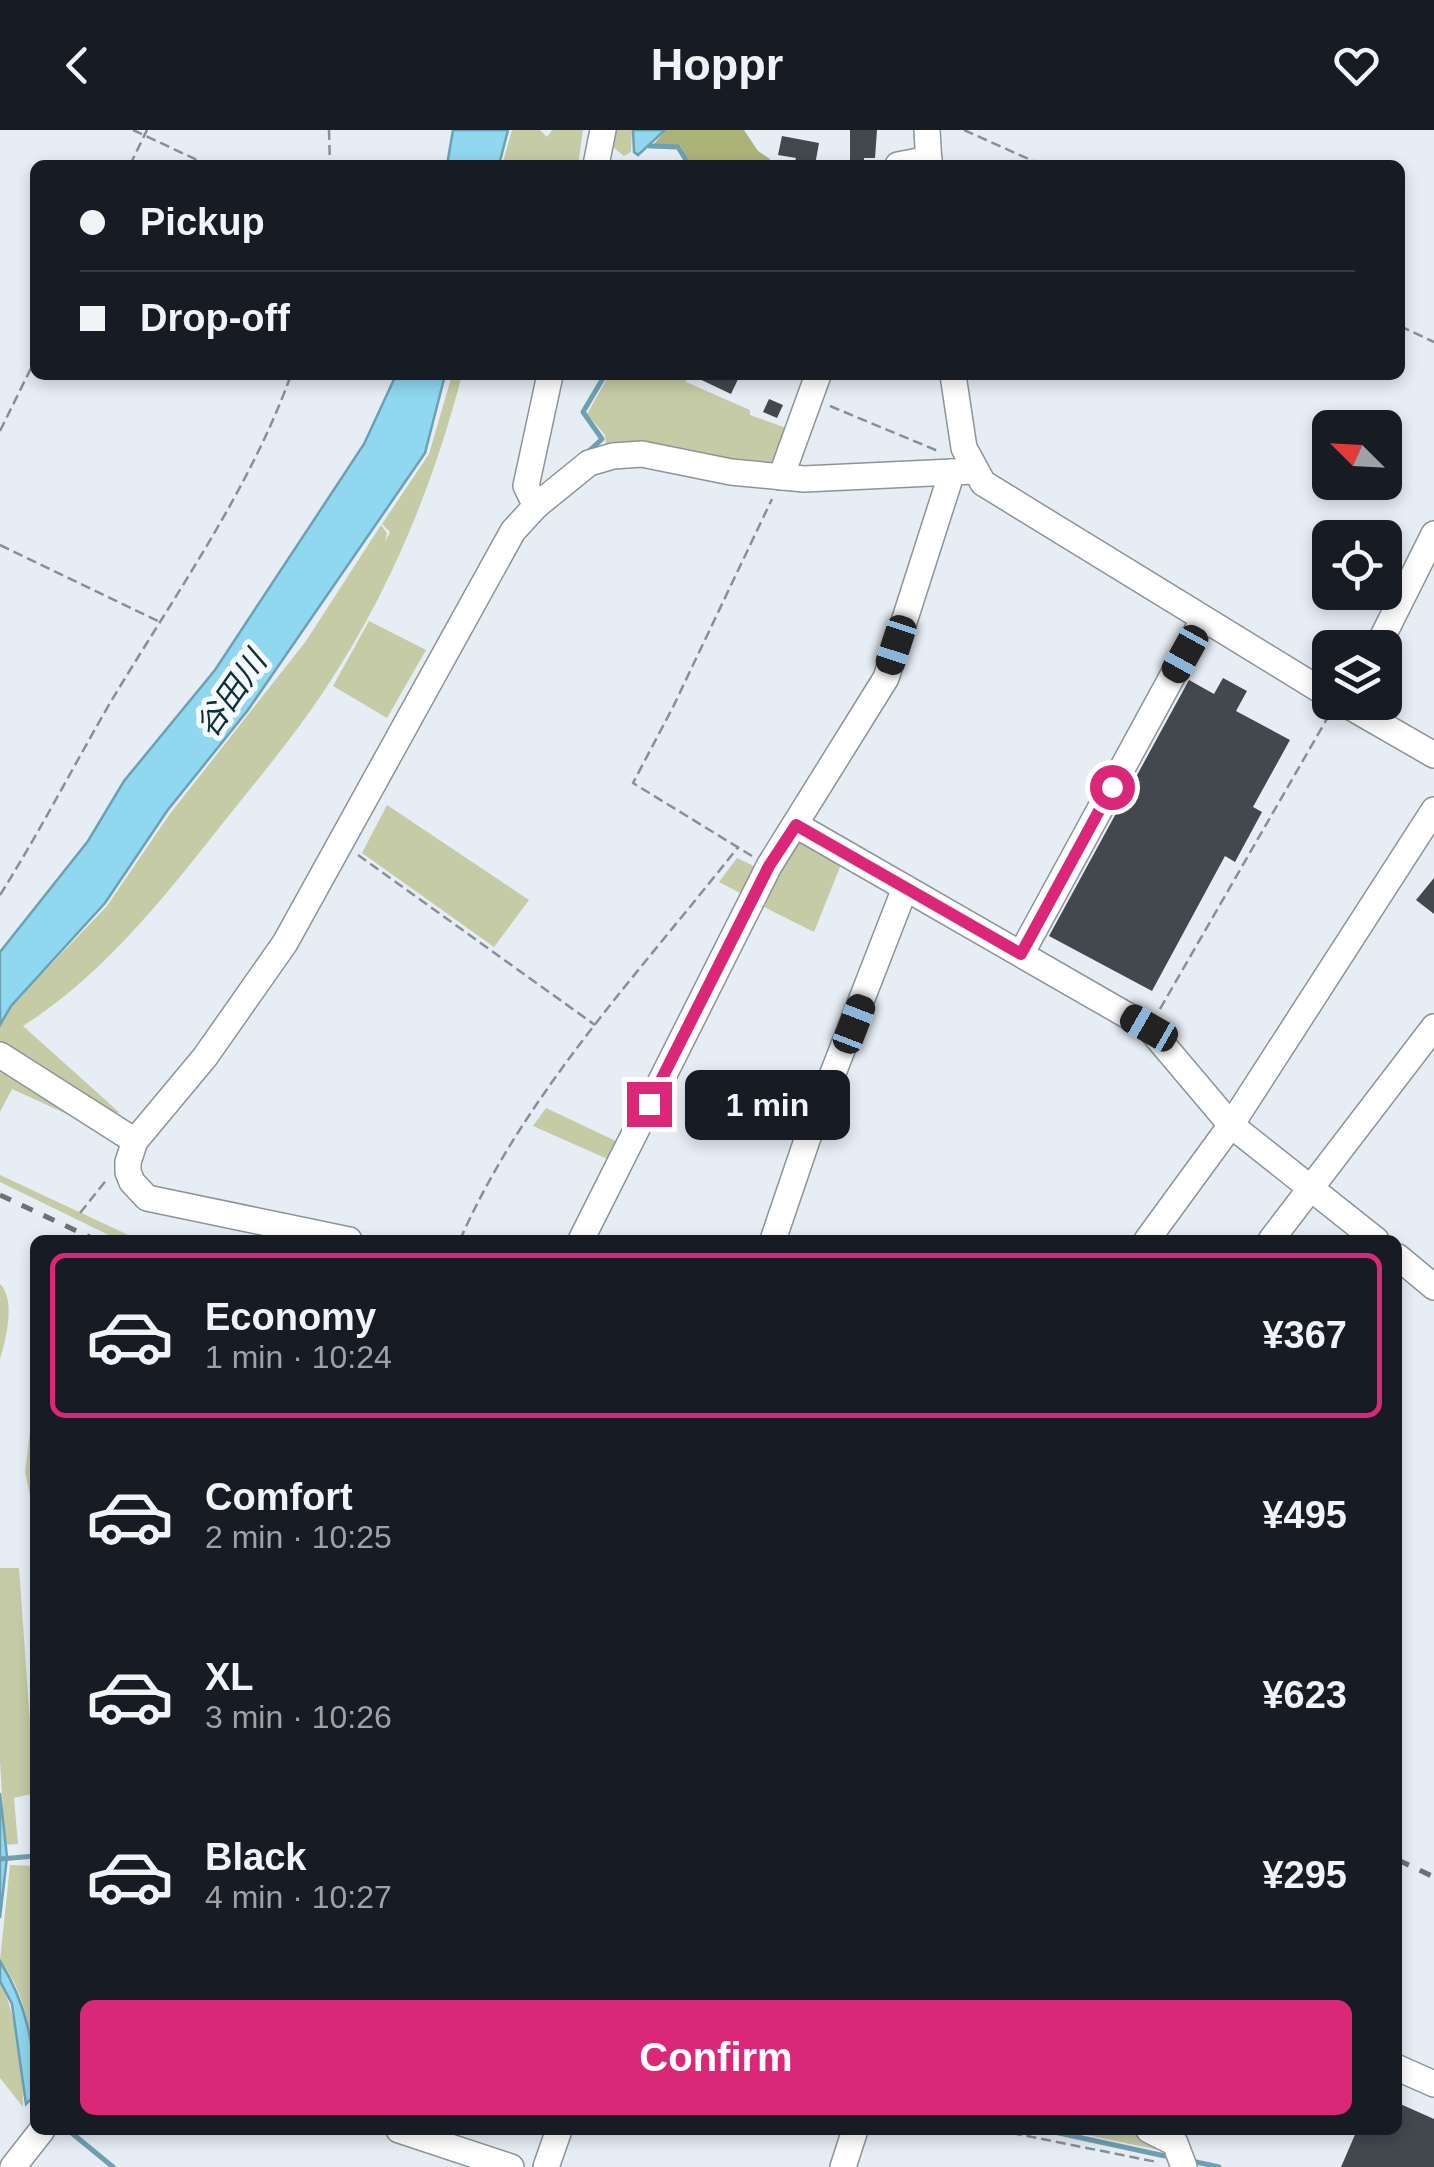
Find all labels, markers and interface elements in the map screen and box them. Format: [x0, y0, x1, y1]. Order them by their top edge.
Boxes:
icon: back [50, 38, 105, 93]
icon: heart [1329, 38, 1384, 93]
text: Hoppr [651, 39, 783, 90]
text: Pickup [140, 201, 265, 243]
text: Drop-off [140, 297, 290, 339]
north arrow [1312, 410, 1402, 500]
map controls [1312, 410, 1402, 720]
button: locate [1312, 520, 1402, 610]
car [872, 612, 920, 678]
car [1157, 620, 1213, 688]
button: layers [1312, 630, 1402, 720]
water label: 谷田川 [189, 642, 275, 744]
route start [1090, 765, 1135, 810]
car [829, 991, 879, 1057]
car [1116, 1000, 1182, 1056]
callout: 1 min [684, 1069, 849, 1139]
route end [627, 1082, 672, 1127]
text: 1 min [726, 1087, 809, 1123]
icon: car [85, 1291, 175, 1381]
text: Economy [205, 1296, 376, 1338]
text: ¥367 [1262, 1314, 1347, 1356]
text: 1 min · 10:24 [205, 1339, 392, 1375]
icon: car [85, 1471, 175, 1561]
text: Comfort [205, 1476, 353, 1518]
text: ¥495 [1262, 1494, 1347, 1536]
text: 2 min · 10:25 [205, 1519, 392, 1555]
icon: car [85, 1651, 175, 1741]
text: XL [205, 1656, 254, 1698]
text: ¥623 [1262, 1674, 1347, 1716]
text: 3 min · 10:26 [205, 1699, 392, 1735]
icon: car [85, 1831, 175, 1921]
text: Black [205, 1836, 306, 1878]
text: ¥295 [1262, 1854, 1347, 1896]
text: 4 min · 10:27 [205, 1879, 392, 1915]
button: Confirm [80, 2000, 1352, 2115]

